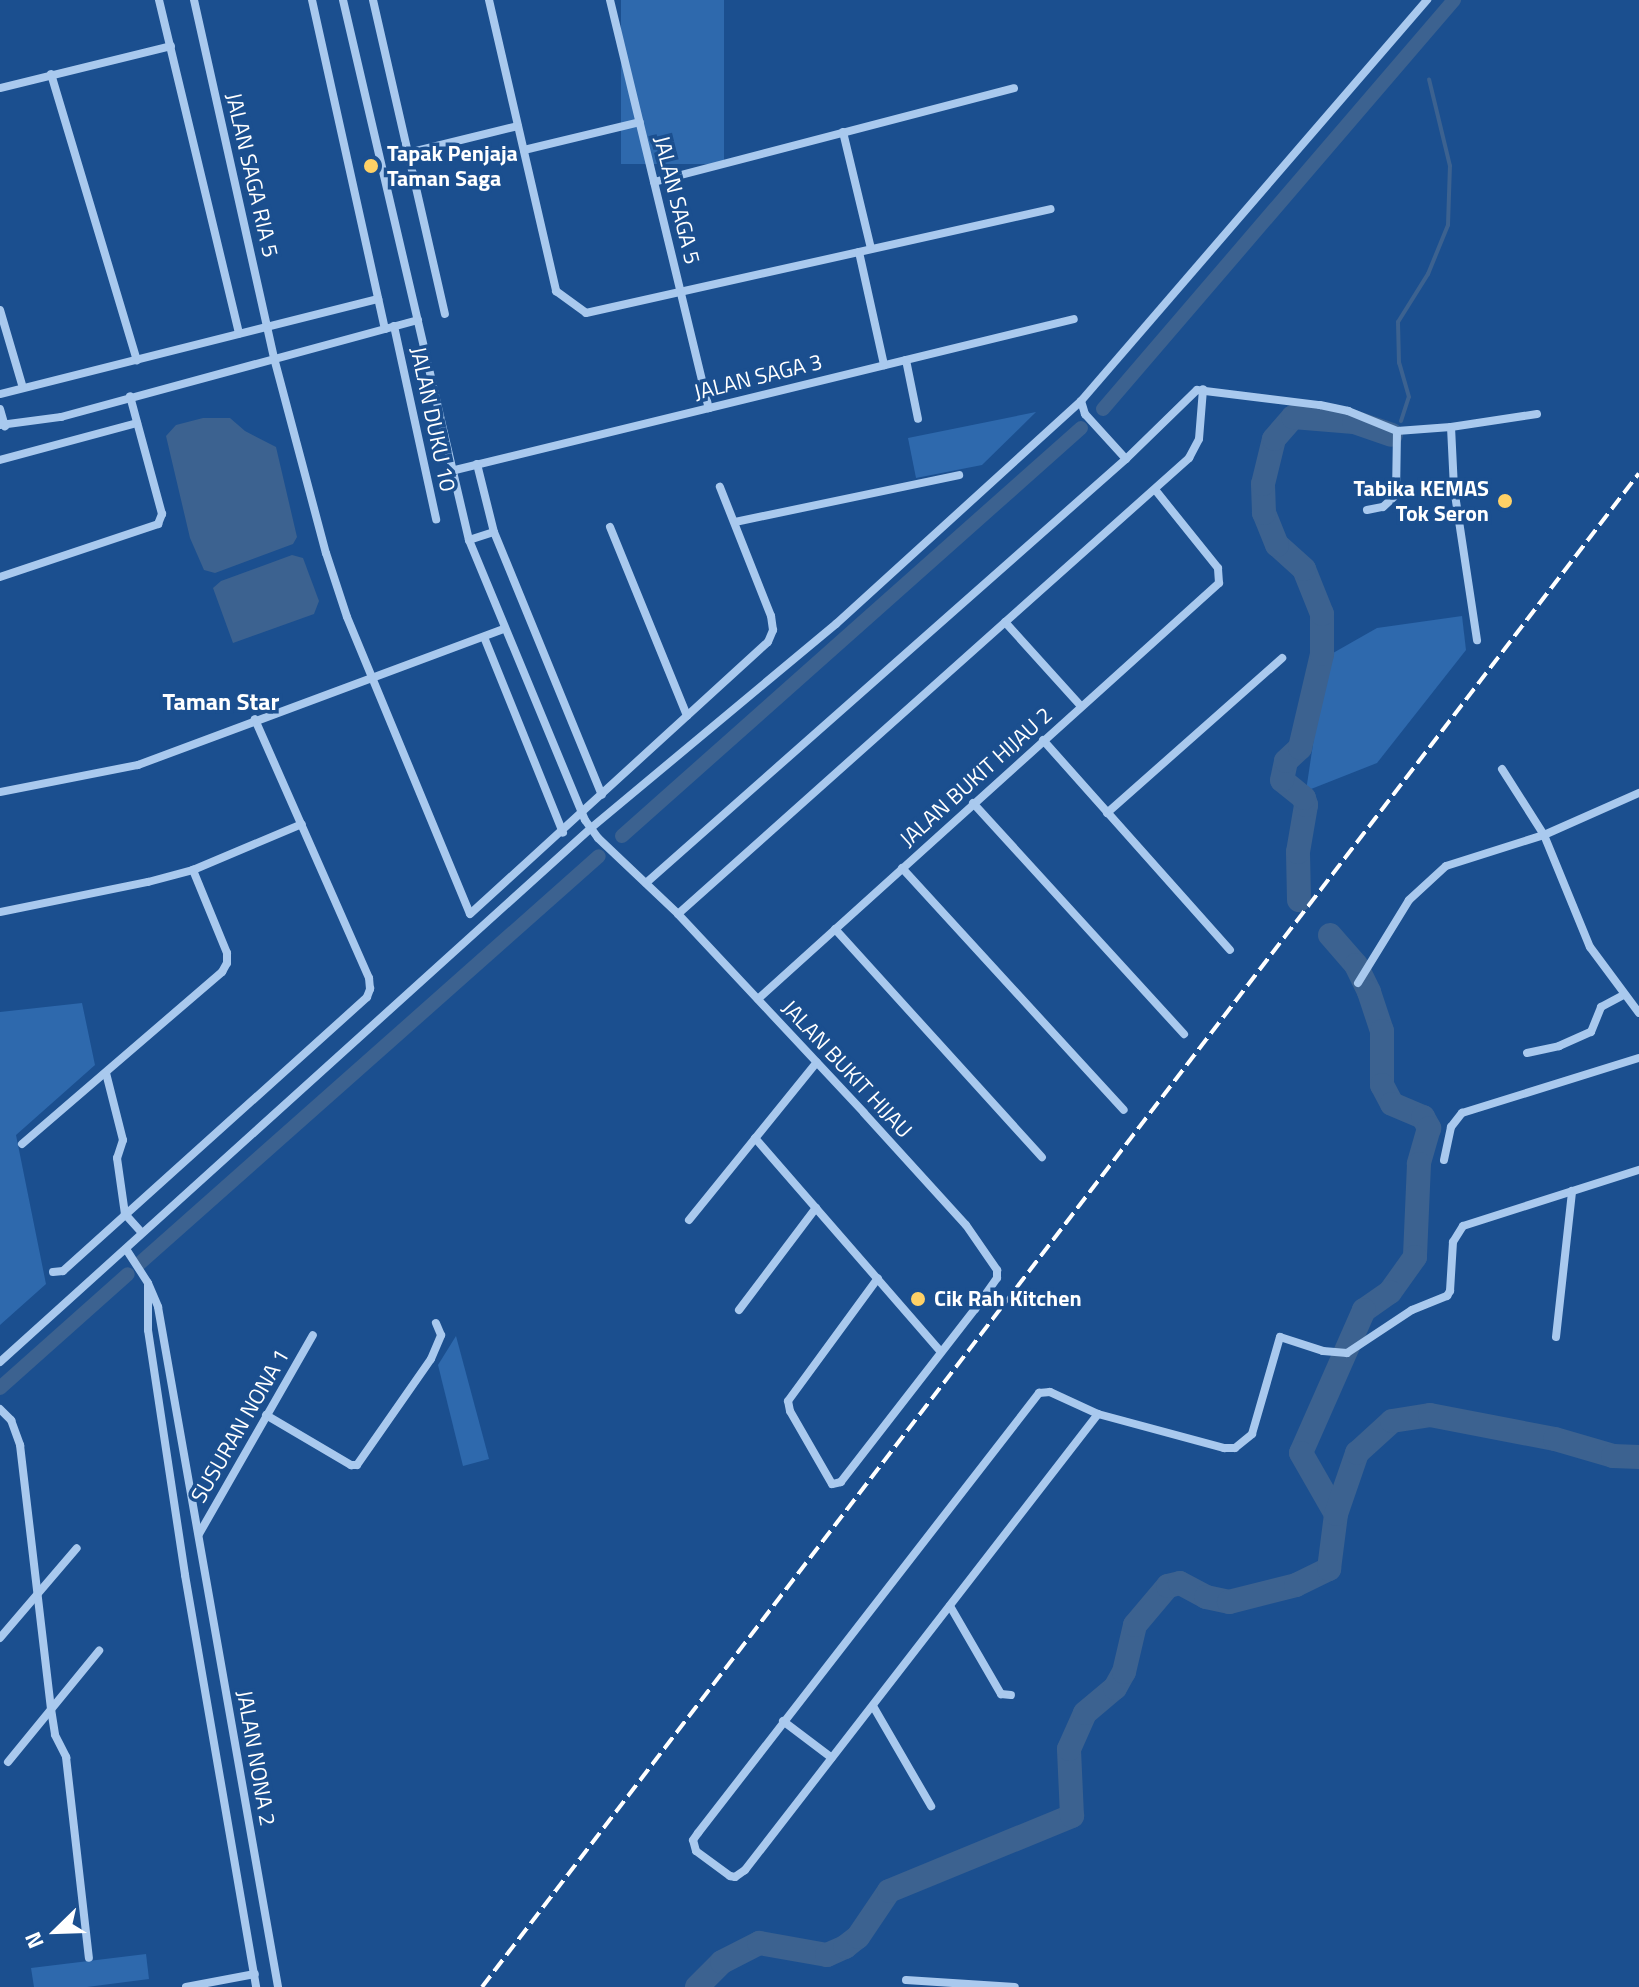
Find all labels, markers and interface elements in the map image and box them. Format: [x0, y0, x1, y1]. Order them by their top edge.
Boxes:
street label: JALAN SAGA RIA 5 [220, 90, 284, 260]
street label: JALAN SAGA 5 [648, 133, 706, 267]
place label: Tapak Penjaja Taman Saga [387, 140, 518, 192]
marker: Tapak Penjaja Taman Saga [362, 157, 380, 175]
street label: JALAN DUKU 10 [405, 344, 461, 494]
street label: JALAN SAGA 3 [691, 348, 825, 406]
place label: Tabika KEMAS Tok Seron [1354, 475, 1489, 526]
marker: Tabika KEMAS Tok Seron [1496, 492, 1514, 510]
district label: Taman Star [163, 688, 279, 716]
street label: JALAN BUKIT HIJAU 2 [894, 702, 1058, 852]
street label: JALAN BUKIT HIJAU [776, 995, 918, 1143]
place label: Cik Rah Kitchen [934, 1286, 1082, 1312]
marker: Cik Rah Kitchen [909, 1290, 927, 1308]
street label: SUSURAN NONA 1 [185, 1345, 295, 1507]
street label: JALAN NONA 2 [231, 1688, 281, 1828]
north arrow [16, 1891, 96, 1971]
text: N [15, 1927, 53, 1954]

